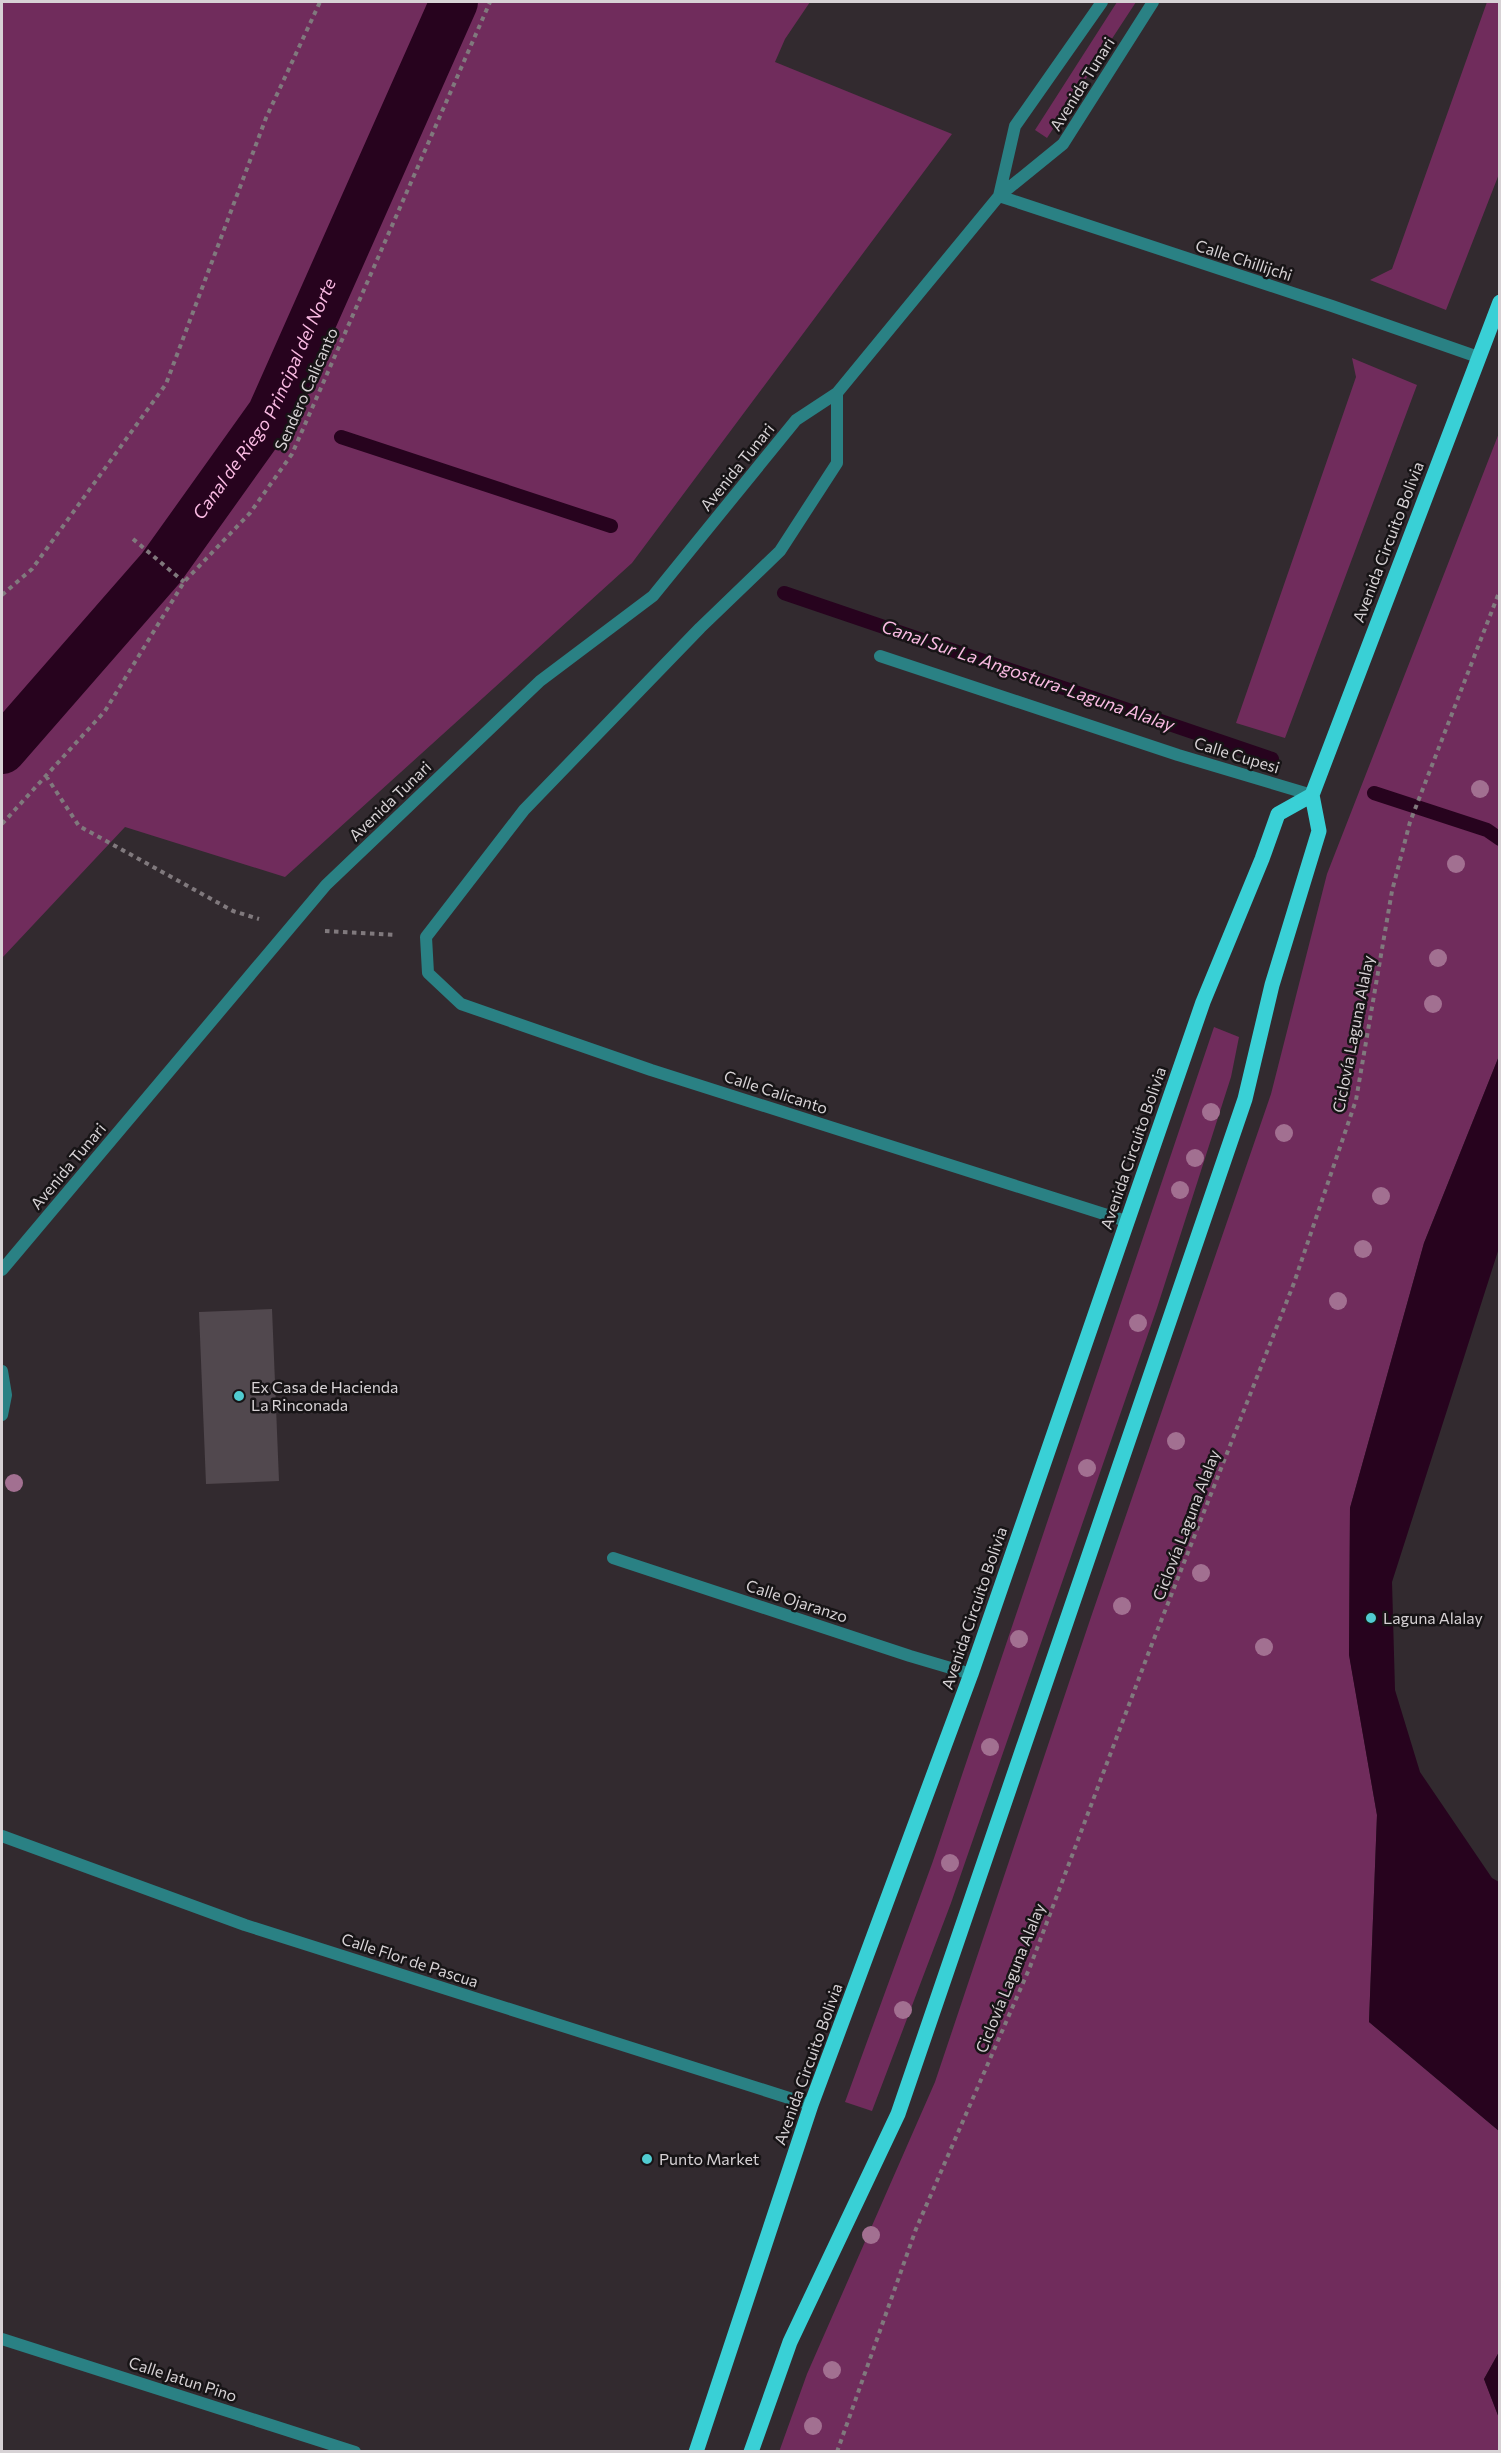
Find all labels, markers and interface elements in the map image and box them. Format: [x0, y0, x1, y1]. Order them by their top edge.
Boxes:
street label: Avenida Tunari [1045, 33, 1118, 134]
street label: Calle Chillijchi [1193, 235, 1295, 284]
water label: Canal de Riego Principal del Norte [187, 274, 340, 523]
street label: Sendero Calicanto [270, 324, 341, 453]
street label: Avenida Tunari [696, 419, 778, 514]
street label: Avenida Circuito Bolivia [1348, 459, 1427, 625]
water label: Canal Sur La Angostura-Laguna Alalay [879, 614, 1178, 736]
street label: Calle Cupesi [1192, 733, 1282, 776]
street label: Avenida Tunari [345, 757, 435, 845]
street label: Ciclovía Laguna Alalay [1328, 954, 1377, 1114]
street label: Avenida Circuito Bolivia [1096, 1064, 1169, 1232]
street label: Calle Calicanto [722, 1066, 830, 1117]
street label: Avenida Tunari [26, 1119, 109, 1213]
place label: Ex Casa de Hacienda La Rinconada [251, 1377, 398, 1414]
marker: Ex Casa de Hacienda La Rinconada [232, 1389, 246, 1403]
street label: Ciclovía Laguna Alalay [1148, 1447, 1223, 1603]
street label: Avenida Circuito Bolivia [937, 1524, 1010, 1692]
street label: Calle Ojaranzo [744, 1575, 850, 1626]
place label: Laguna Alalay [1383, 1608, 1483, 1627]
marker: Laguna Alalay [1364, 1611, 1378, 1625]
street label: Ciclovía Laguna Alalay [971, 1900, 1048, 2055]
street label: Calle Flor de Pascua [339, 1928, 481, 1991]
street label: Avenida Circuito Bolivia [769, 1980, 846, 2147]
place label: Punto Market [659, 2149, 760, 2168]
marker: Punto Market [640, 2152, 654, 2166]
street label: Calle Jatun Pino [127, 2352, 240, 2405]

